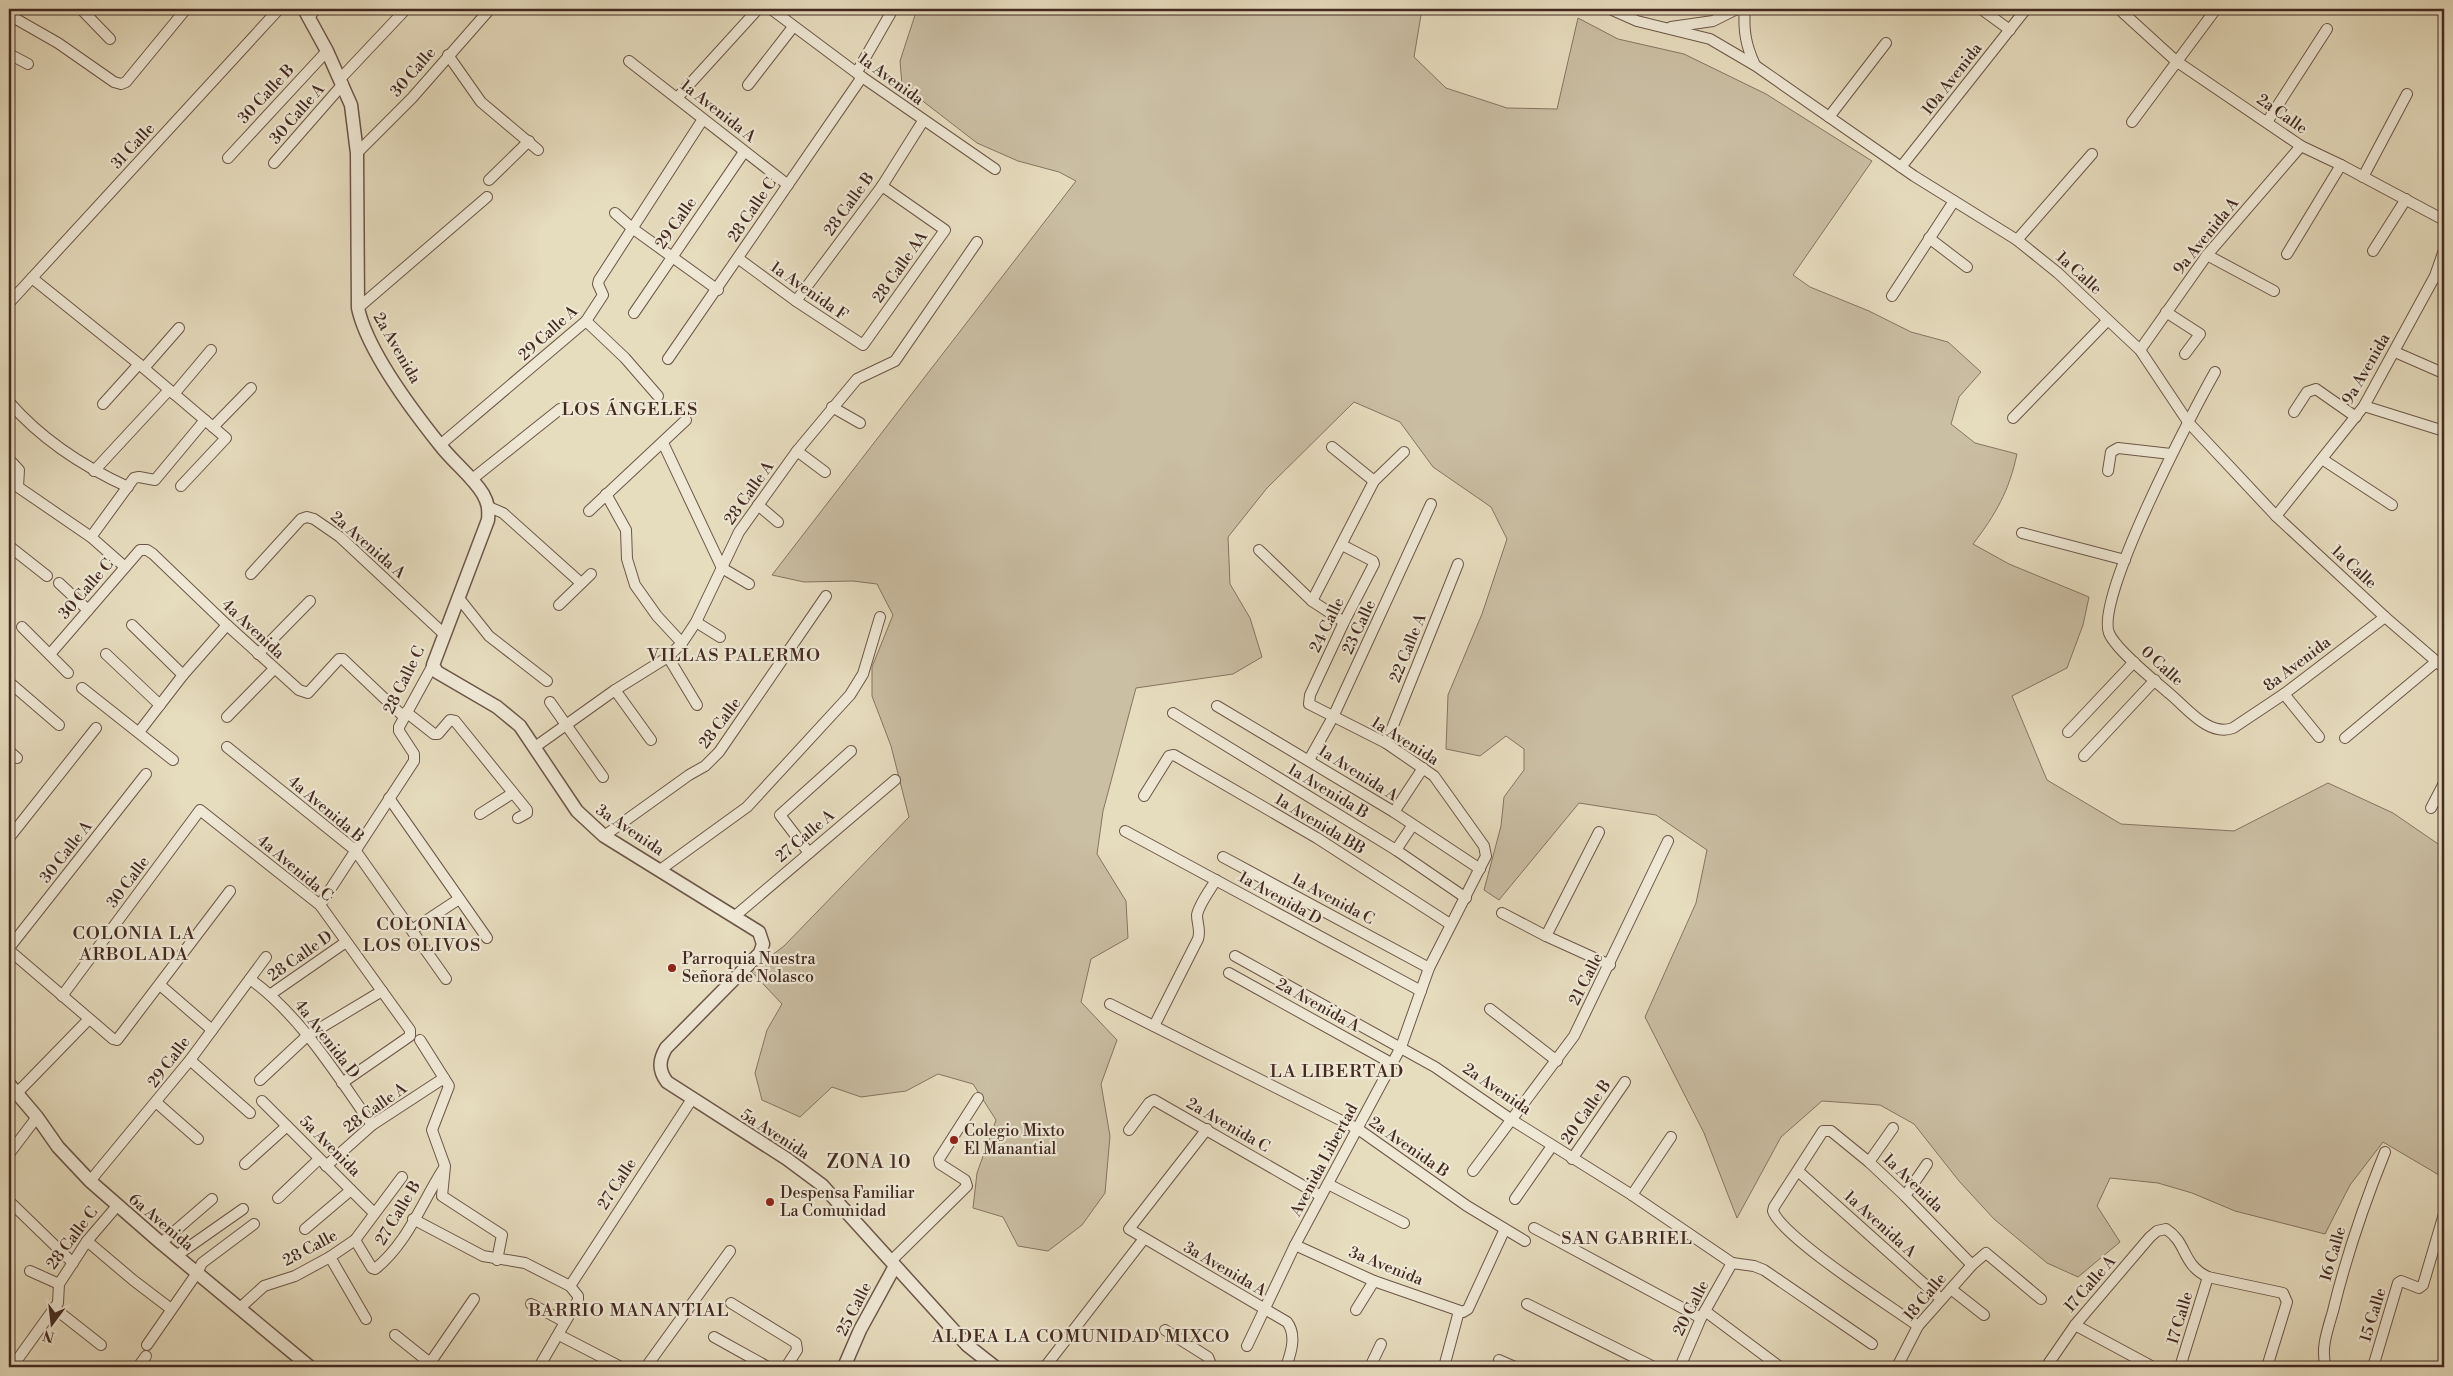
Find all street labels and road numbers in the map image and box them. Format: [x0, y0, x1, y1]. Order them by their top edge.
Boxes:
street label: 10a Avenida [1918, 38, 1987, 119]
street label: 30 Calle [386, 43, 440, 101]
street label: 1a Avenida [854, 48, 928, 110]
street label: 30 Calle B [233, 60, 299, 128]
street label: 1a Avenida A [676, 75, 761, 147]
street label: 30 Calle A [265, 79, 329, 148]
street label: 2a Calle [2253, 89, 2311, 139]
street label: 31 Calle [107, 119, 159, 173]
street label: 28 Calle B [819, 168, 879, 240]
street label: 28 Calle C [723, 174, 781, 246]
street label: 29 Calle [651, 193, 701, 253]
street label: 9a Avenida A [2169, 193, 2244, 279]
street label: 28 Calle AA [868, 227, 933, 307]
street label: 1a Calle [2052, 247, 2106, 299]
street label: 1a Avenida F [766, 257, 852, 325]
street label: 29 Calle A [514, 300, 583, 365]
street label: 2a Avenida [369, 309, 426, 388]
street label: 9a Avenida [2338, 329, 2395, 408]
street label: 28 Calle A [720, 456, 779, 529]
street label: 2a Avenida A [326, 507, 410, 584]
street label: 1a Calle [2327, 541, 2381, 593]
street label: 30 Calle C [54, 555, 118, 623]
street label: 24 Calle [1305, 594, 1349, 656]
street label: 4a Avenida [217, 595, 289, 664]
street label: 23 Calle [1338, 597, 1380, 657]
street label: 22 Calle A [1385, 610, 1431, 685]
street label: 8a Avenida [2259, 632, 2335, 696]
street label: 0 Calle [2137, 642, 2187, 690]
street label: 28 Calle C [379, 643, 429, 717]
street label: 28 Calle [694, 693, 746, 753]
street label: 1a Avenida [1367, 712, 1443, 770]
street label: 1a Avenida A [1314, 741, 1403, 806]
street label: 1a Avenida B [1284, 759, 1372, 823]
street label: 4a Avenida B [284, 771, 368, 847]
street label: 1a Avenida BB [1271, 789, 1369, 859]
street label: 3a Avenida [592, 800, 669, 861]
street label: 27 Calle A [771, 805, 840, 867]
street label: 30 Calle A [35, 816, 97, 887]
street label: 4a Avenida C [253, 830, 337, 906]
street label: 30 Calle [102, 852, 154, 912]
street label: 1a Avenida D [1235, 867, 1325, 929]
street label: 1a Avenida C [1288, 869, 1378, 929]
street label: 28 Calle D [264, 926, 336, 986]
street label: 21 Calle [1564, 949, 1608, 1009]
street label: 2a Avenida A [1273, 974, 1364, 1037]
street label: 4a Avenida D [290, 996, 364, 1082]
street label: 29 Calle [143, 1033, 195, 1091]
street label: 2a Avenida [1459, 1059, 1536, 1120]
street label: 20 Calle B [1557, 1076, 1615, 1148]
street label: 28 Calle A [340, 1078, 411, 1138]
street label: 2a Avenida C [1183, 1093, 1273, 1157]
street label: Avenida Libertad [1285, 1100, 1362, 1221]
street label: 5a Avenida [737, 1104, 814, 1164]
street label: 5a Avenida [295, 1111, 365, 1181]
street label: 2a Avenida B [1365, 1112, 1453, 1182]
street label: 1a Avenida [1879, 1149, 1948, 1217]
street label: 27 Calle [593, 1155, 641, 1213]
street label: 27 Calle B [371, 1177, 425, 1249]
street label: 1a Avenida A [1840, 1186, 1921, 1262]
street label: 6a Avenida [124, 1189, 198, 1256]
street label: 28 Calle C [42, 1203, 102, 1273]
street label: 16 Calle [2316, 1224, 2350, 1284]
street label: 28 Calle [279, 1225, 341, 1271]
street label: 3a Avenida A [1180, 1237, 1271, 1301]
street label: 3a Avenida [1346, 1242, 1427, 1290]
street label: 17 Calle A [2060, 1251, 2121, 1316]
street label: 18 Calle [1899, 1269, 1951, 1325]
street label: 20 Calle [1669, 1277, 1713, 1339]
street label: 25 Calle [832, 1279, 876, 1339]
street label: 15 Calle [2355, 1285, 2391, 1345]
street label: 17 Calle [2163, 1289, 2197, 1347]

